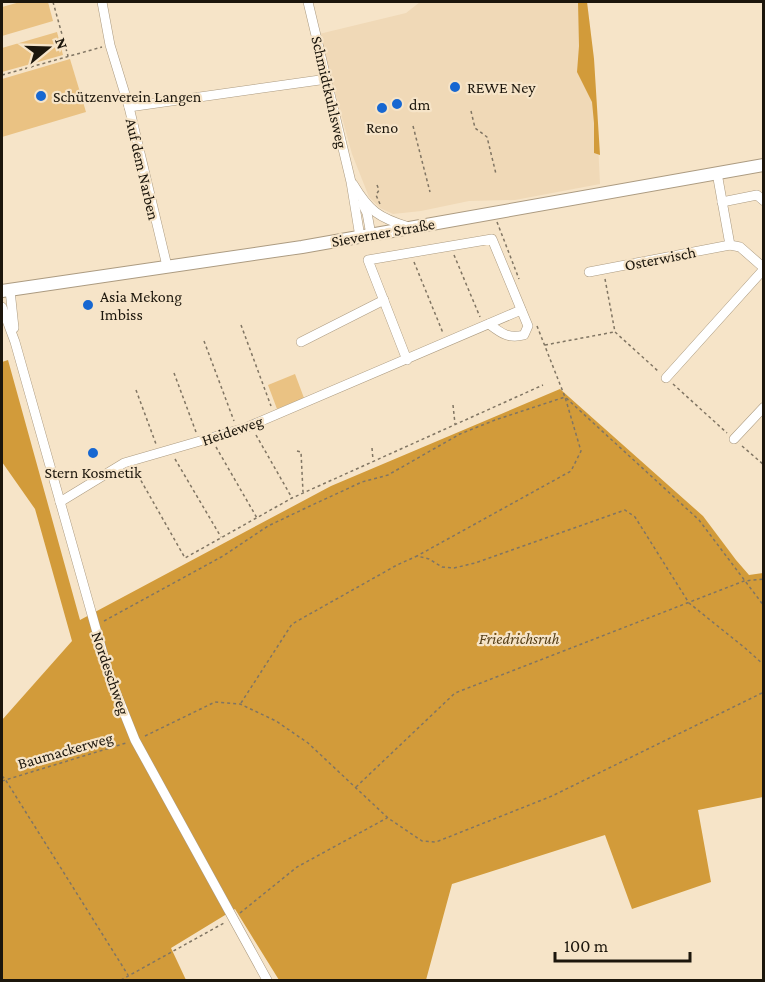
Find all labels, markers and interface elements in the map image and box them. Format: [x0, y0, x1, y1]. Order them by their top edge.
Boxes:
north arrow [18, 18, 78, 78]
street label: Schmidtkuhlsweg [307, 34, 351, 150]
text: N [52, 35, 72, 51]
place label: REWE Ney [467, 79, 536, 97]
marker: REWE Ney [448, 80, 462, 94]
place label: Schützenverein Langen [53, 88, 202, 106]
marker: Schützenverein Langen [34, 89, 48, 103]
place label: dm [409, 96, 430, 113]
marker: dm [390, 97, 404, 111]
marker: Reno [375, 101, 389, 115]
street label: Auf dem Narben [123, 117, 163, 222]
place label: Reno [366, 119, 398, 136]
street label: Sieverner Straße [330, 215, 436, 250]
street label: Osterwisch [623, 243, 698, 274]
place label: Asia Mekong Imbiss [100, 288, 182, 323]
marker: Asia Mekong Imbiss [81, 298, 95, 312]
street label: Heideweg [199, 412, 266, 450]
marker: Stern Kosmetik [86, 446, 100, 460]
place label: Stern Kosmetik [44, 464, 142, 481]
street label: Nordeschweg [87, 629, 133, 718]
park label: Friedrichsruh [479, 630, 560, 647]
street label: Baumackerweg [16, 729, 115, 773]
scale bar [555, 925, 690, 963]
text: 100 m [564, 936, 609, 956]

